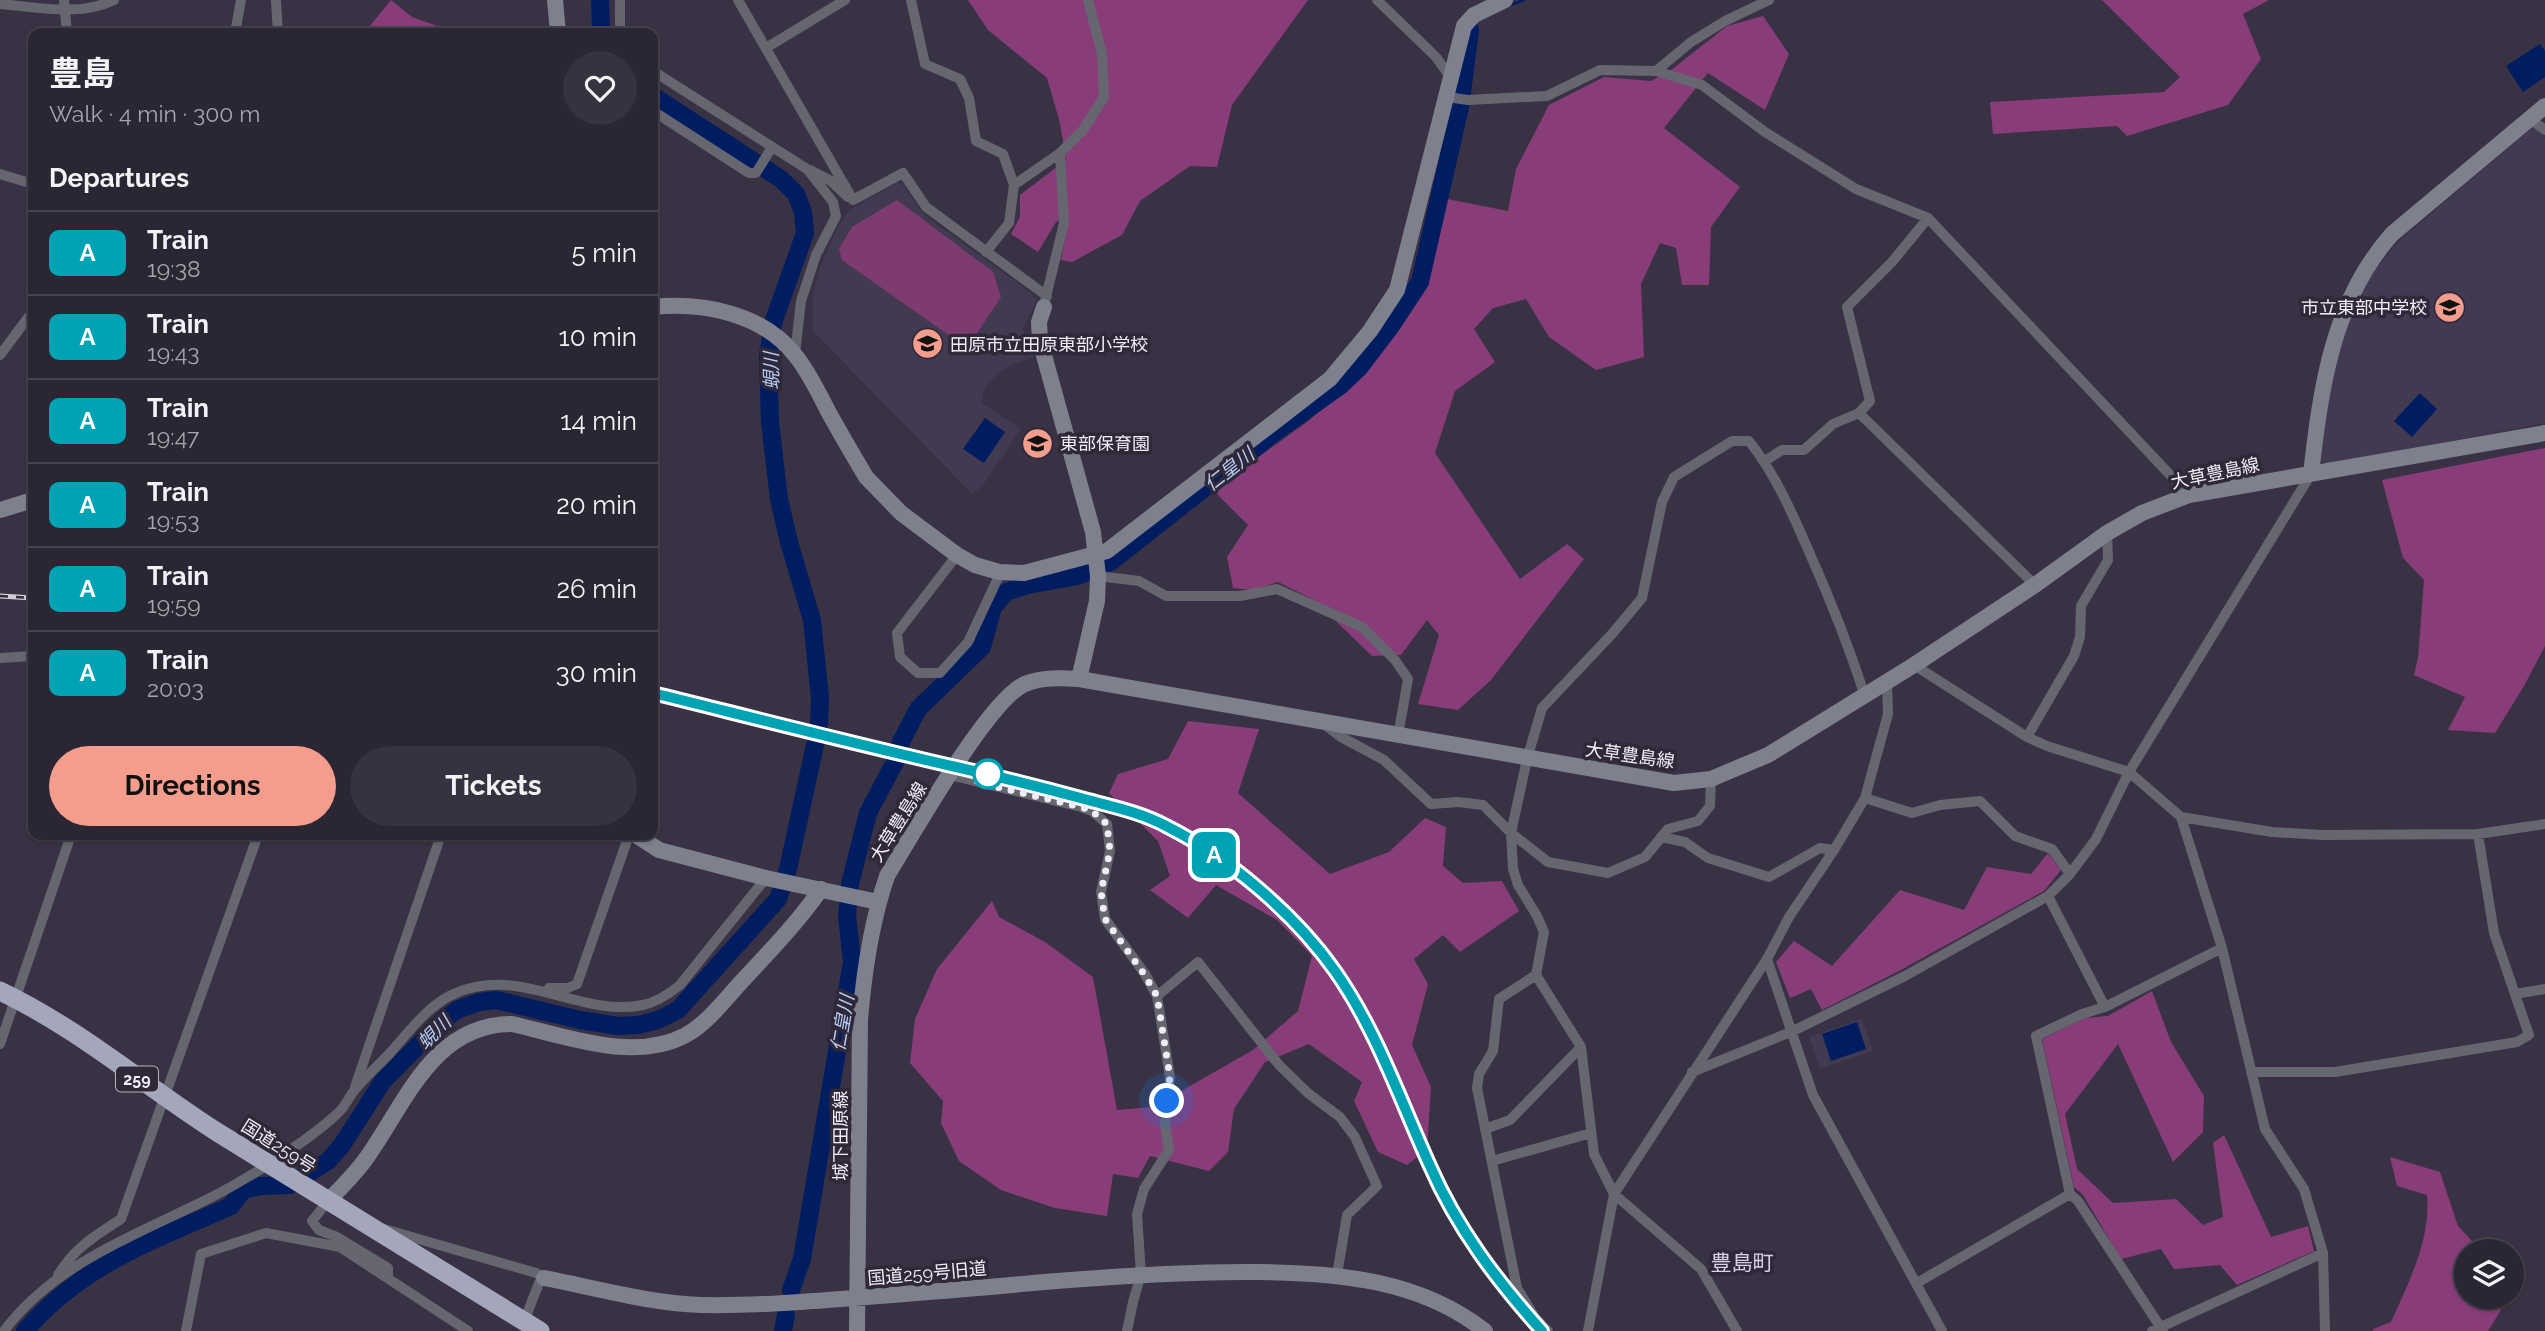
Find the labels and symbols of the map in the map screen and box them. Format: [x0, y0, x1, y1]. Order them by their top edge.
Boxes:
school or university icon: 市立東部中学校 [2433, 290, 2467, 324]
place label: 市立東部中学校 [2301, 297, 2427, 318]
school or university icon: 田原市立田原東部小学校 [910, 327, 944, 361]
place label: 田原市立田原東部小学校 [950, 334, 1148, 355]
water label: 蜆川 [760, 350, 782, 390]
school or university icon: 東部保育園 [1020, 426, 1054, 460]
place label: 東部保育園 [1060, 433, 1150, 454]
water label: 仁皇川 [1200, 442, 1260, 495]
street label: 大草豊島線 [2169, 453, 2261, 493]
street label: 大草豊島線 [1584, 738, 1676, 772]
unlabelled marker [973, 759, 1003, 789]
street label: 大草豊島線 [865, 778, 931, 866]
line badge: A [1191, 832, 1237, 878]
water label: 仁皇川 [826, 991, 858, 1053]
water label: 蜆川 [413, 1010, 457, 1053]
road number: 259 [116, 1066, 158, 1092]
your location [1149, 1083, 1184, 1118]
street label: 城下田原線 [830, 1091, 851, 1181]
street label: 国道259号 [238, 1115, 320, 1177]
district label: 豊島町 [1711, 1250, 1774, 1275]
street label: 国道259号旧道 [866, 1257, 988, 1289]

